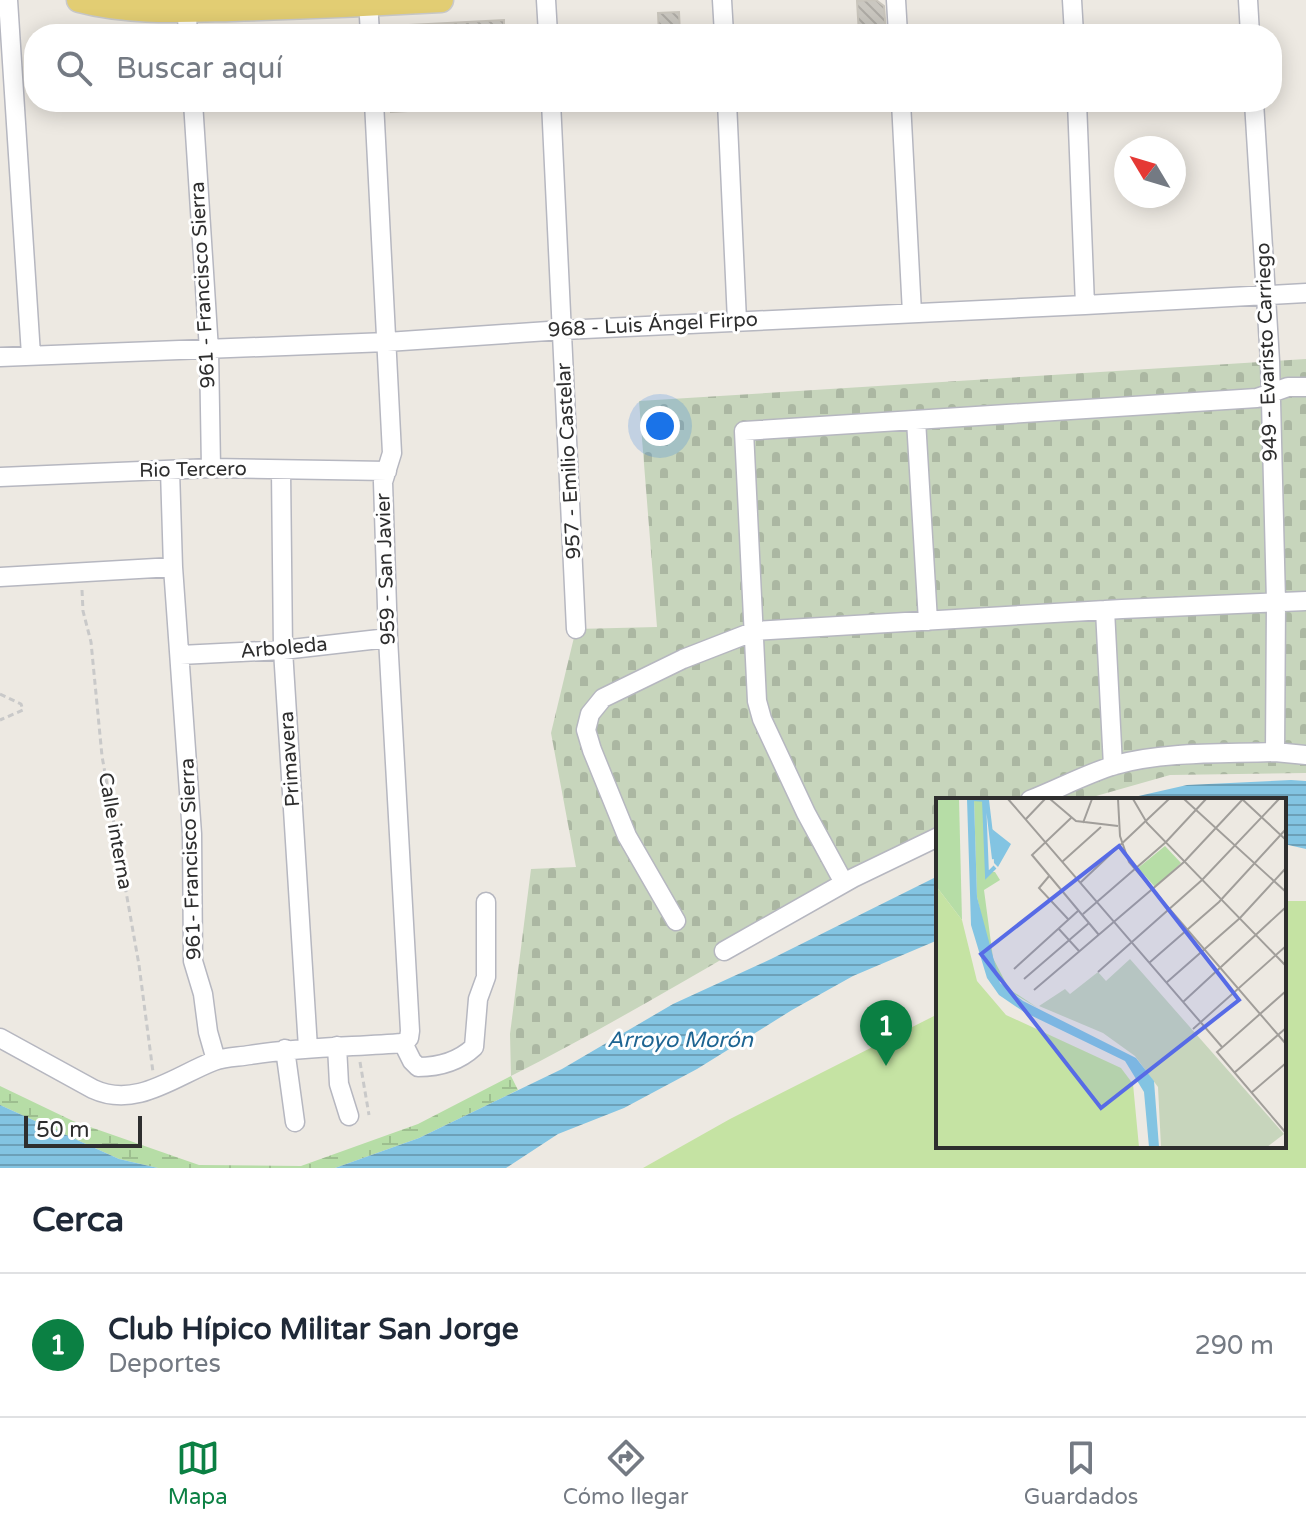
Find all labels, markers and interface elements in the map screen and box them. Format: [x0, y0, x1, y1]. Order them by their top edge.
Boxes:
search box [24, 24, 1282, 112]
icon: search [52, 46, 96, 90]
text: Buscar aquí [116, 50, 283, 87]
north arrow [1114, 136, 1186, 208]
street label: 961 - Francisco Sierra [186, 181, 220, 389]
street label: 949 - Evaristo Carriego [1251, 242, 1283, 462]
street label: 968 - Luis Ángel Firpo [547, 307, 759, 342]
street label: 957 - Emilio Castelar [552, 362, 586, 560]
your location [640, 406, 680, 446]
street label: Rio Tercero [139, 457, 247, 483]
street label: 959 - San Javier [371, 492, 401, 645]
street label: Arboleda [239, 632, 329, 664]
street label: Primavera [275, 710, 305, 808]
street label: 961- Francisco Sierra [175, 758, 207, 960]
street label: Calle interna [93, 771, 137, 891]
inset map [936, 798, 1286, 1148]
pin: 1 [860, 1000, 912, 1066]
water label: Arroyo Morón [607, 1027, 754, 1053]
scale bar [24, 1112, 142, 1148]
text: 50 m [36, 1117, 90, 1143]
text: Cerca [32, 1200, 124, 1241]
text: Club Hípico Militar San Jorge [108, 1311, 519, 1348]
text: 1 [50, 1330, 66, 1361]
text: 290 m [1194, 1330, 1274, 1361]
text: Deportes [108, 1348, 221, 1379]
tab: Mapa [168, 1436, 228, 1510]
tab: Cómo llegar [563, 1436, 688, 1510]
tab: Guardados [1024, 1436, 1138, 1510]

